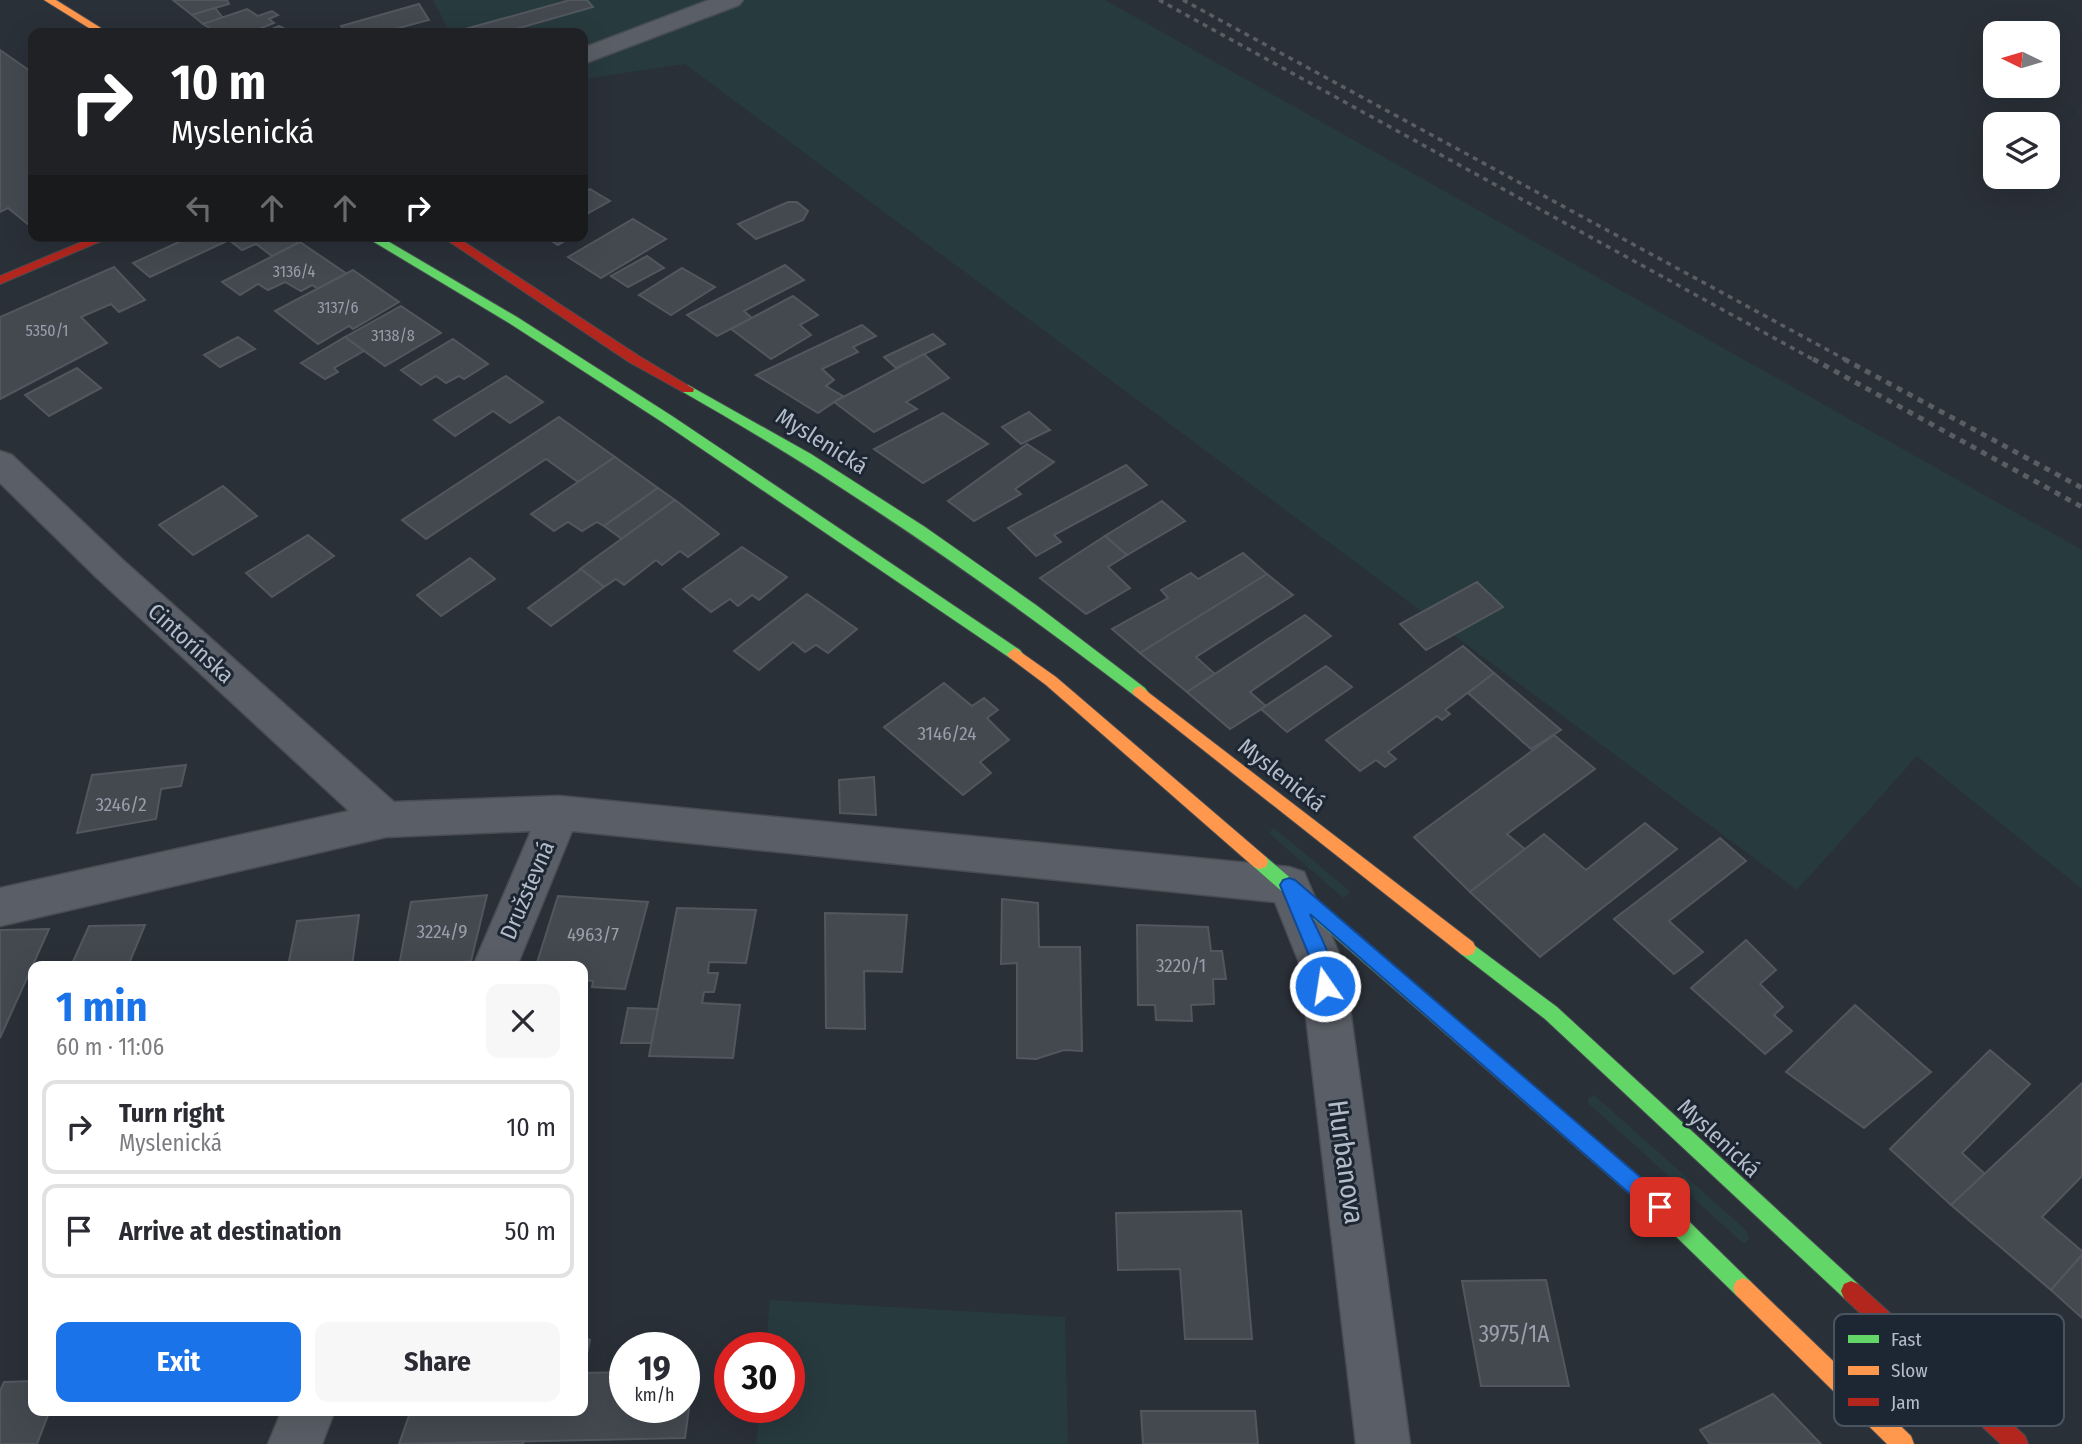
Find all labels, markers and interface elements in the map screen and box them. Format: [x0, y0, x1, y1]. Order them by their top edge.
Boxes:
north arrow [1983, 21, 2060, 98]
map controls [1983, 21, 2060, 189]
text: 10 m [171, 53, 266, 112]
icon: right [56, 56, 147, 147]
button: layers [1983, 112, 2060, 189]
text: Myslenická [171, 113, 314, 151]
icon: left [180, 189, 218, 227]
icon: ahead [253, 189, 291, 227]
icon: ahead [326, 189, 364, 227]
icon: right [399, 189, 437, 227]
house number: 3136/4 [273, 262, 315, 281]
house number: 3137/6 [318, 298, 359, 317]
house number: 5350/1 [26, 321, 68, 340]
house number: 3138/8 [371, 326, 415, 345]
street label: Myslenická [771, 402, 873, 480]
street label: Cintorínska [142, 597, 240, 689]
house number: 3146/24 [917, 722, 977, 745]
street label: Myslenická [1233, 732, 1331, 818]
house number: 3246/2 [95, 793, 147, 816]
street label: Družstevná [494, 837, 560, 943]
house number: 3224/9 [417, 920, 467, 943]
house number: 4963/7 [567, 923, 619, 946]
position arrow [1288, 949, 1362, 1023]
house number: 3220/1 [1156, 954, 1206, 977]
text: 1 min [56, 982, 147, 1032]
button: close [486, 984, 560, 1058]
text: 60 m · 11:06 [56, 1033, 164, 1061]
street label: Myslenická [1672, 1093, 1766, 1183]
text: Turn right [119, 1098, 225, 1129]
street label: Hurbanova [1321, 1098, 1371, 1226]
icon: right [60, 1108, 98, 1146]
text: 10 m [506, 1112, 556, 1143]
text: Myslenická [119, 1129, 222, 1157]
pin [1630, 1177, 1690, 1237]
icon: arrive [1641, 1188, 1679, 1226]
icon: arrive [60, 1212, 98, 1250]
text: Arrive at destination [119, 1216, 342, 1247]
text: 50 m [504, 1216, 556, 1247]
legend [1834, 1314, 2064, 1426]
house number: 3975/1A [1479, 1320, 1549, 1348]
button: Exit [56, 1322, 301, 1402]
button: Share [315, 1322, 560, 1402]
text: Fast [1891, 1328, 1922, 1351]
speed limit sign: 30 [714, 1332, 805, 1423]
text: 19 [638, 1347, 671, 1389]
text: Slow [1891, 1359, 1928, 1382]
text: km/h [634, 1384, 675, 1406]
text: Jam [1891, 1391, 1920, 1414]

